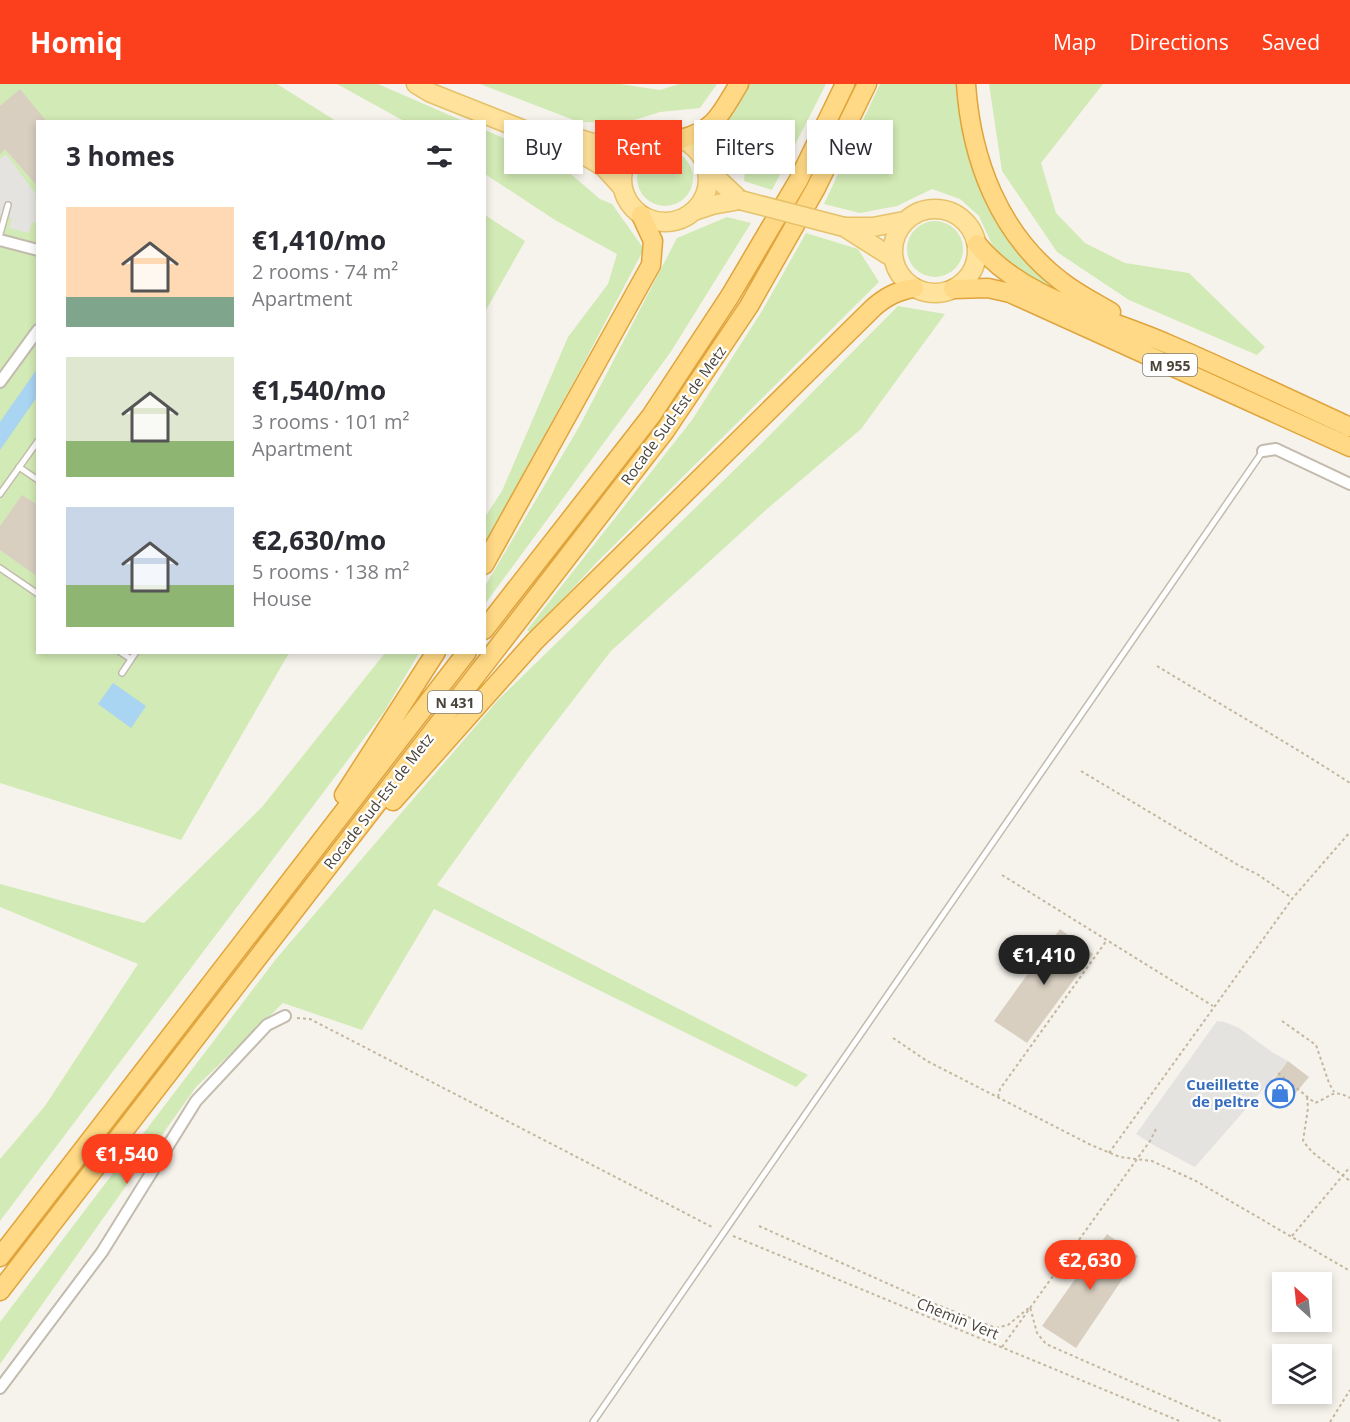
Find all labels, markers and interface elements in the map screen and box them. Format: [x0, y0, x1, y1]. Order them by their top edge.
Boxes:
text: Homiq [30, 23, 123, 61]
text: Map [1053, 28, 1096, 56]
text: Directions [1129, 28, 1229, 56]
text: Saved [1262, 28, 1320, 56]
chip: Buy [504, 120, 583, 174]
chip: Rent [595, 120, 682, 174]
chip: Filters [694, 120, 795, 174]
chip: New [807, 120, 893, 174]
text: 3 homes [66, 138, 175, 174]
icon: filters [423, 140, 456, 173]
text: €1,410/mo [252, 222, 386, 258]
icon: home [114, 231, 186, 303]
text: 2 rooms · 74 m² [252, 258, 398, 285]
text: Apartment [252, 285, 352, 312]
street label: Rocade Sud-Est de Metz [616, 341, 730, 489]
road number: M 955 [1143, 354, 1197, 376]
text: €1,540/mo [252, 372, 386, 408]
icon: home [114, 381, 186, 453]
text: 3 rooms · 101 m² [252, 408, 410, 435]
text: Apartment [252, 435, 352, 462]
text: €2,630/mo [252, 522, 386, 558]
icon: home [114, 531, 186, 603]
text: 5 rooms · 138 m² [252, 558, 410, 585]
text: House [252, 585, 312, 612]
road number: N 431 [428, 691, 482, 713]
street label: Rocade Sud-Est de Metz [319, 729, 437, 873]
pin: €1,410 [995, 935, 1093, 986]
text: €1,410 [1013, 941, 1075, 968]
place label: Cueillette de peltre [1186, 1074, 1259, 1111]
shop icon: Cueillette de peltre [1264, 1077, 1296, 1109]
pin: €1,540 [78, 1134, 176, 1185]
text: €1,540 [96, 1140, 158, 1167]
pin: €2,630 [1041, 1240, 1139, 1291]
text: €2,630 [1059, 1246, 1121, 1273]
north arrow [1272, 1272, 1332, 1332]
map controls [1272, 1272, 1332, 1404]
street label: Chemin Vert [914, 1292, 1002, 1344]
button: layers [1272, 1344, 1332, 1404]

